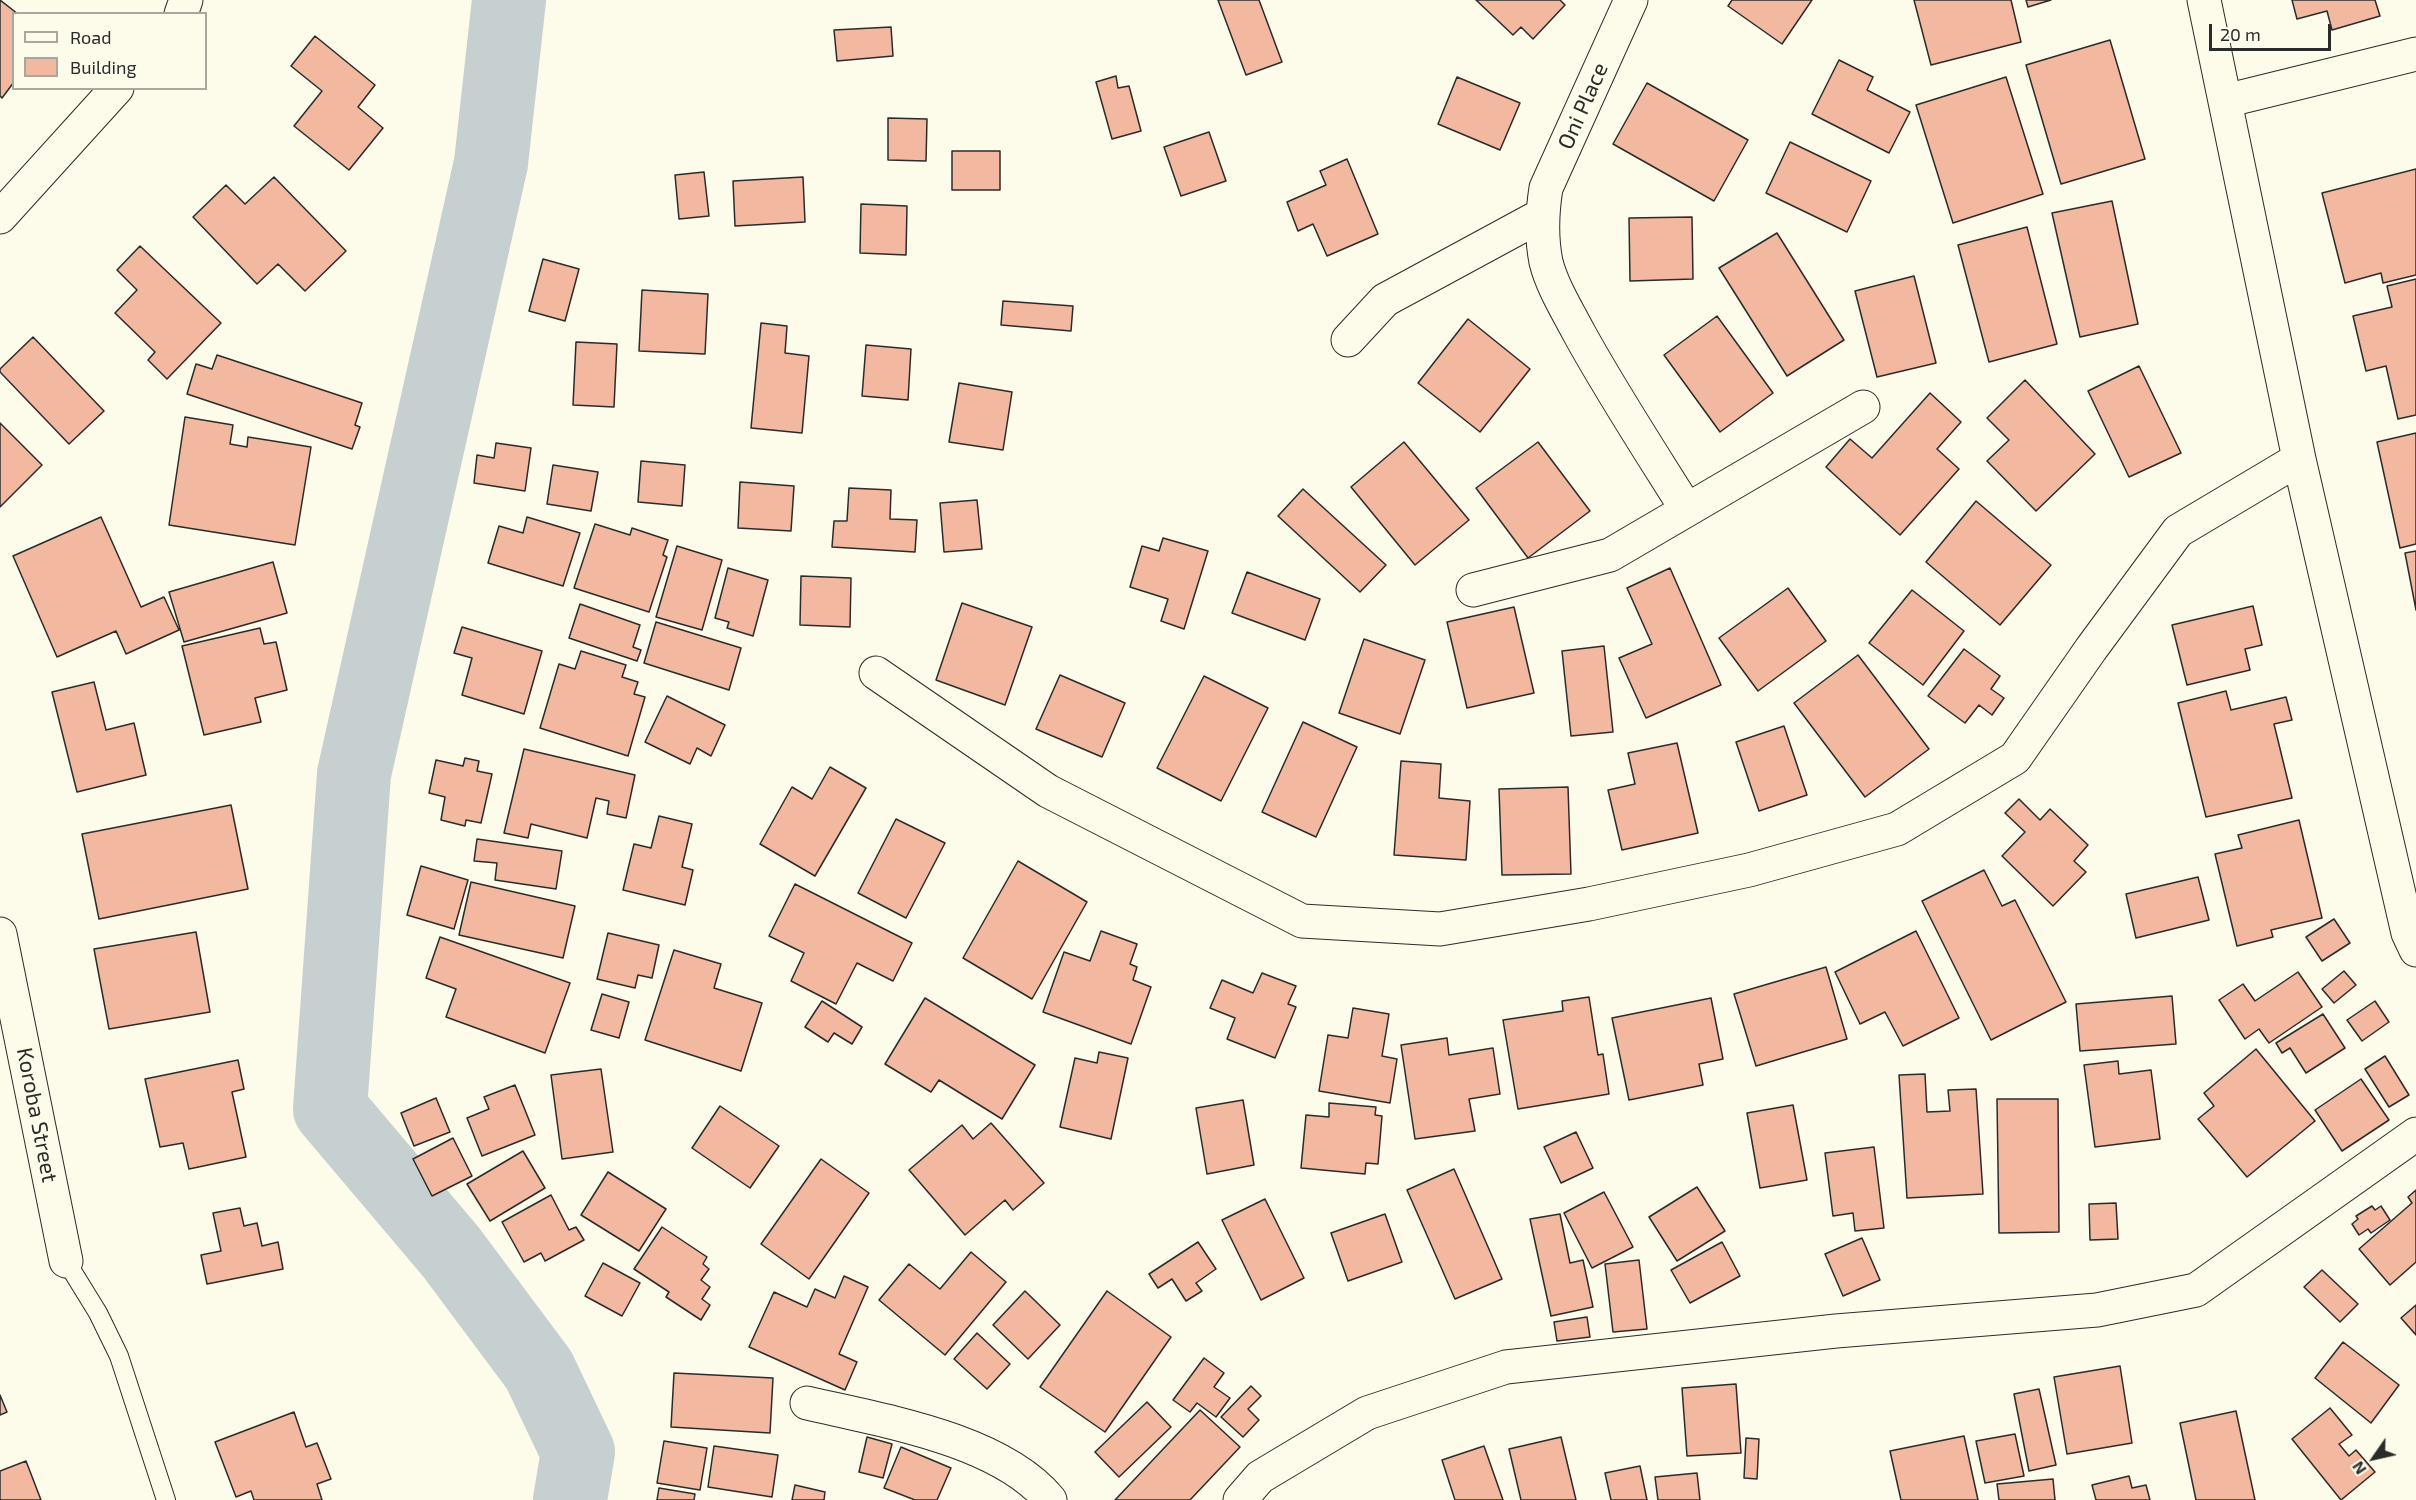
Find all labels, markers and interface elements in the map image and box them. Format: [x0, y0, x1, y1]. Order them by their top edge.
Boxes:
legend [12, 12, 207, 90]
scale bar [2212, 12, 2334, 50]
text: 20 m [2220, 23, 2261, 45]
text: Road [70, 26, 111, 48]
text: Building [70, 56, 137, 78]
street label: Oni Place [1552, 59, 1614, 153]
street label: Koroba Street [11, 1045, 63, 1185]
north arrow [2344, 1428, 2404, 1488]
text: N [2348, 1458, 2370, 1478]

